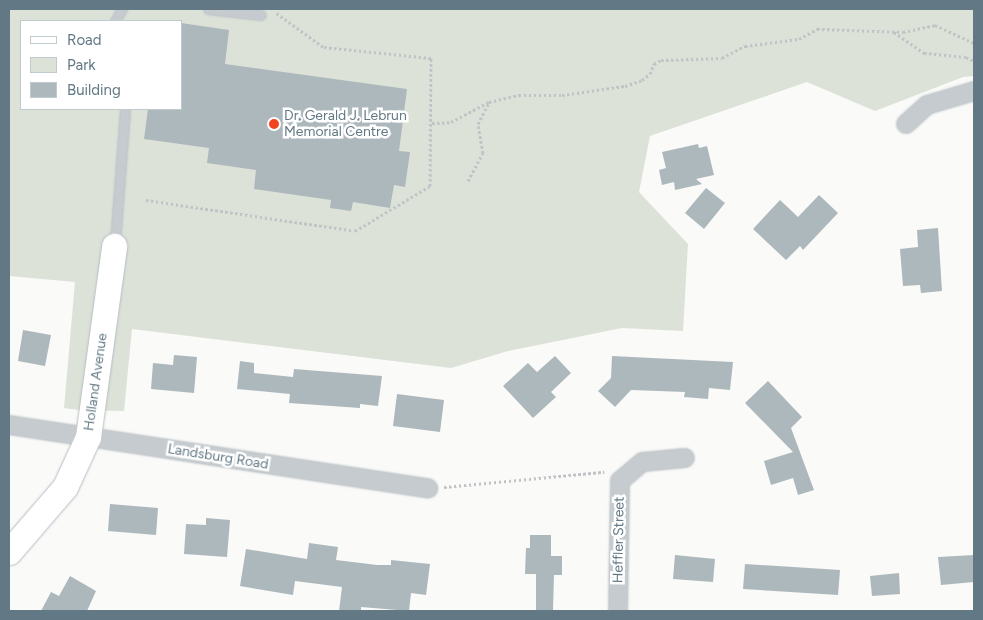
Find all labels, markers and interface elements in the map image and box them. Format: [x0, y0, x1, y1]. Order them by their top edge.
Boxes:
legend [20, 20, 182, 110]
text: Road [67, 31, 102, 49]
text: Park [67, 56, 96, 74]
text: Building [67, 81, 121, 99]
place label: Dr. Gerald J. Lebrun Memorial Centre [284, 108, 407, 140]
marker: Dr. Gerald J. Lebrun Memorial Centre [268, 118, 280, 130]
street label: Holland Avenue [81, 332, 111, 432]
street label: Landsburg Road [167, 441, 269, 473]
street label: Heffler Street [610, 497, 628, 583]

